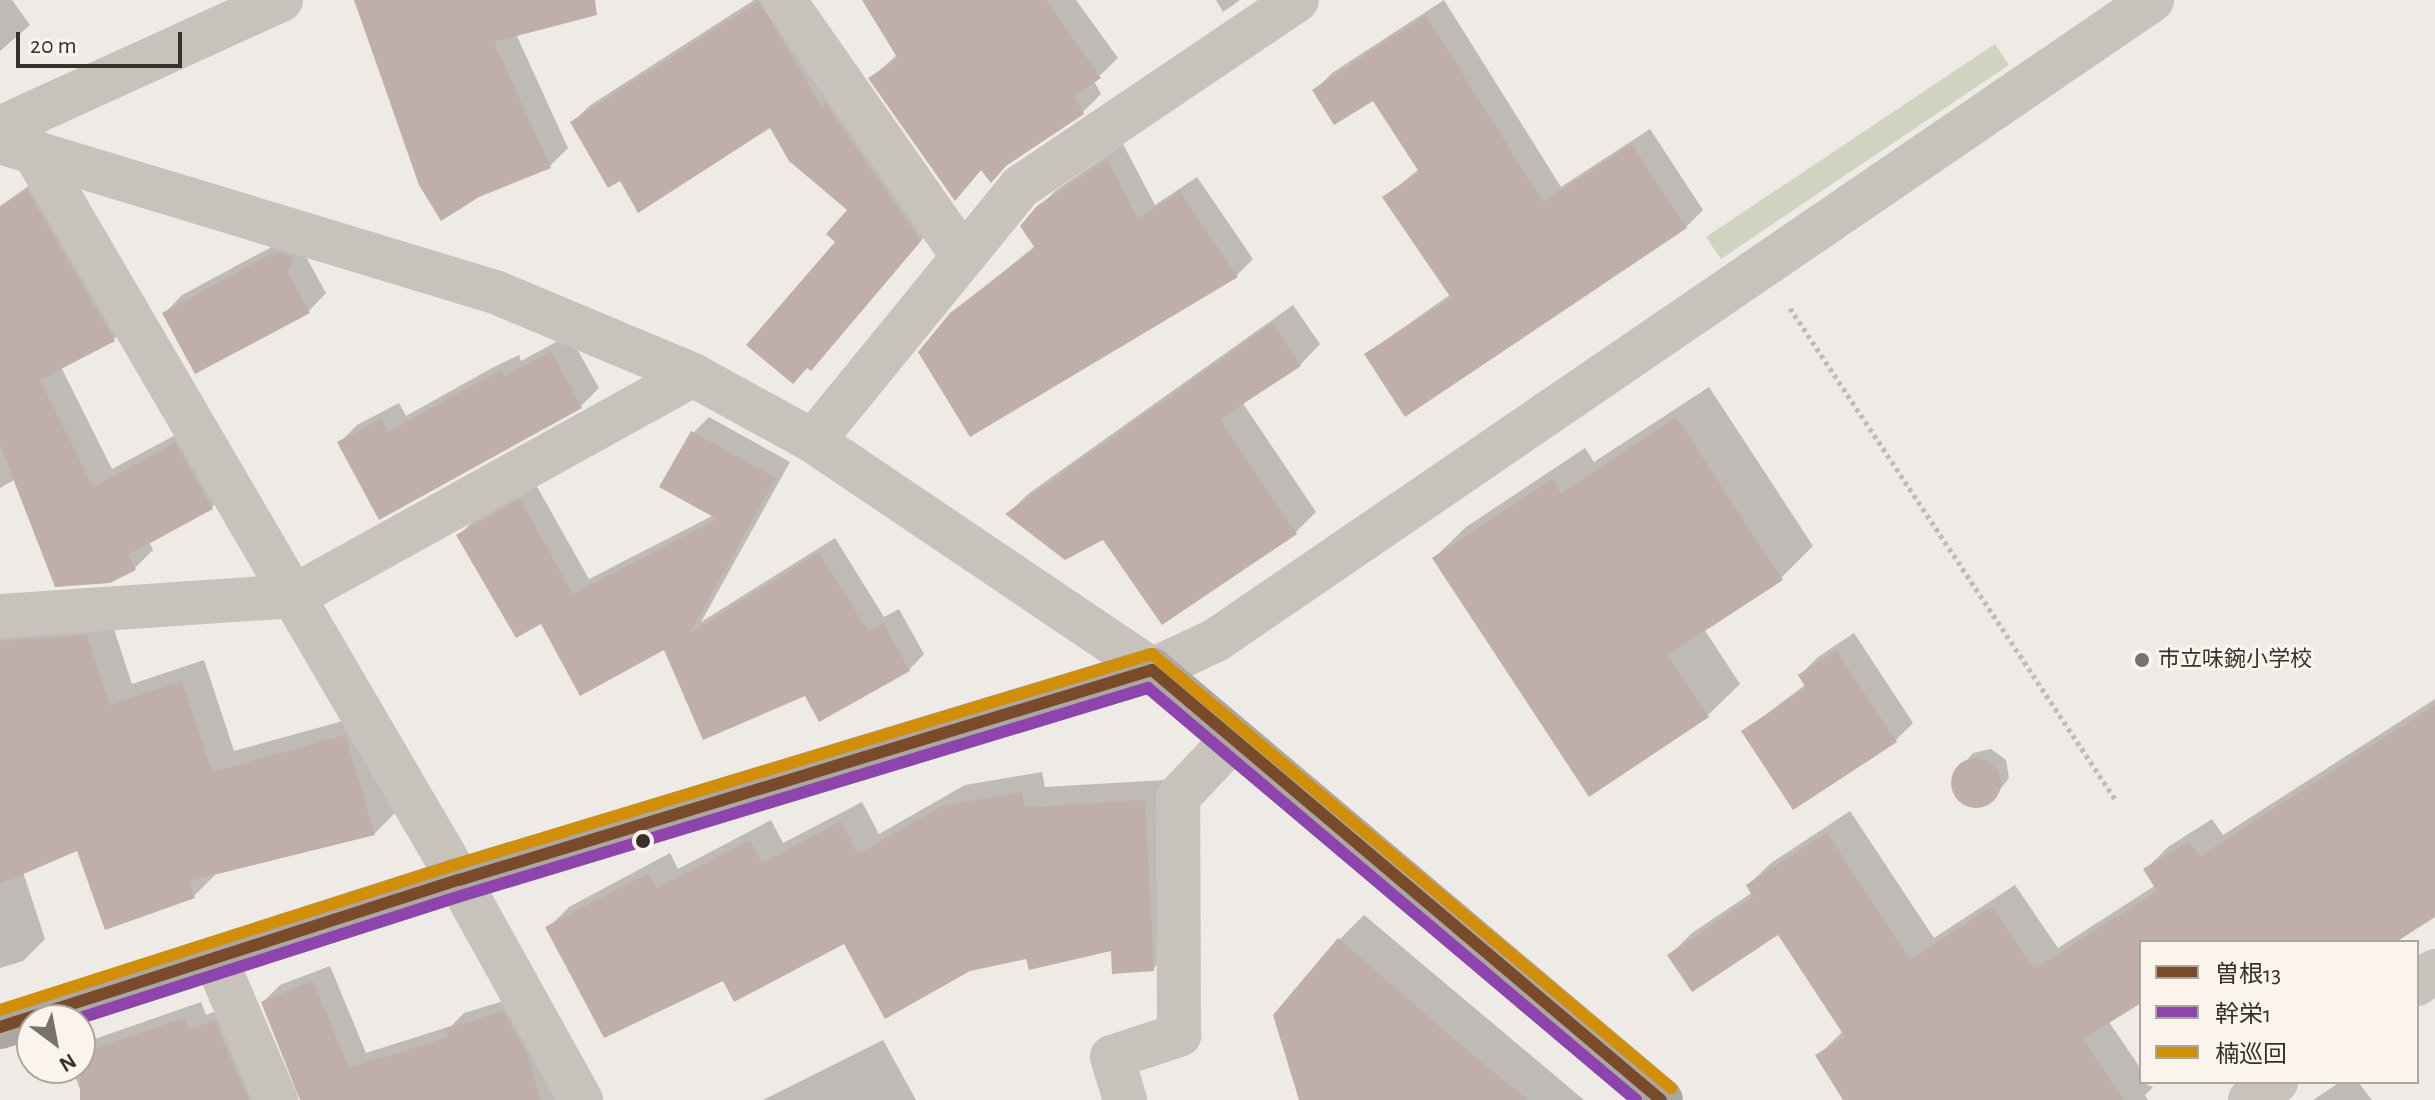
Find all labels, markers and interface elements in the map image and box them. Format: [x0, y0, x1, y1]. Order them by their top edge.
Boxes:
scale bar [20, 16, 186, 66]
text: 20 m [30, 34, 77, 58]
place label: 市立味鋺小学校 [2158, 647, 2312, 673]
marker: 市立味鋺小学校 [2133, 651, 2151, 669]
unlabelled marker [635, 833, 651, 849]
legend [2139, 940, 2419, 1084]
text: 曽根13 [2215, 963, 2281, 987]
text: 幹栄1 [2215, 1003, 2271, 1027]
north arrow [16, 1004, 96, 1084]
text: 楠巡回 [2215, 1043, 2287, 1067]
text: N [55, 1049, 80, 1076]

